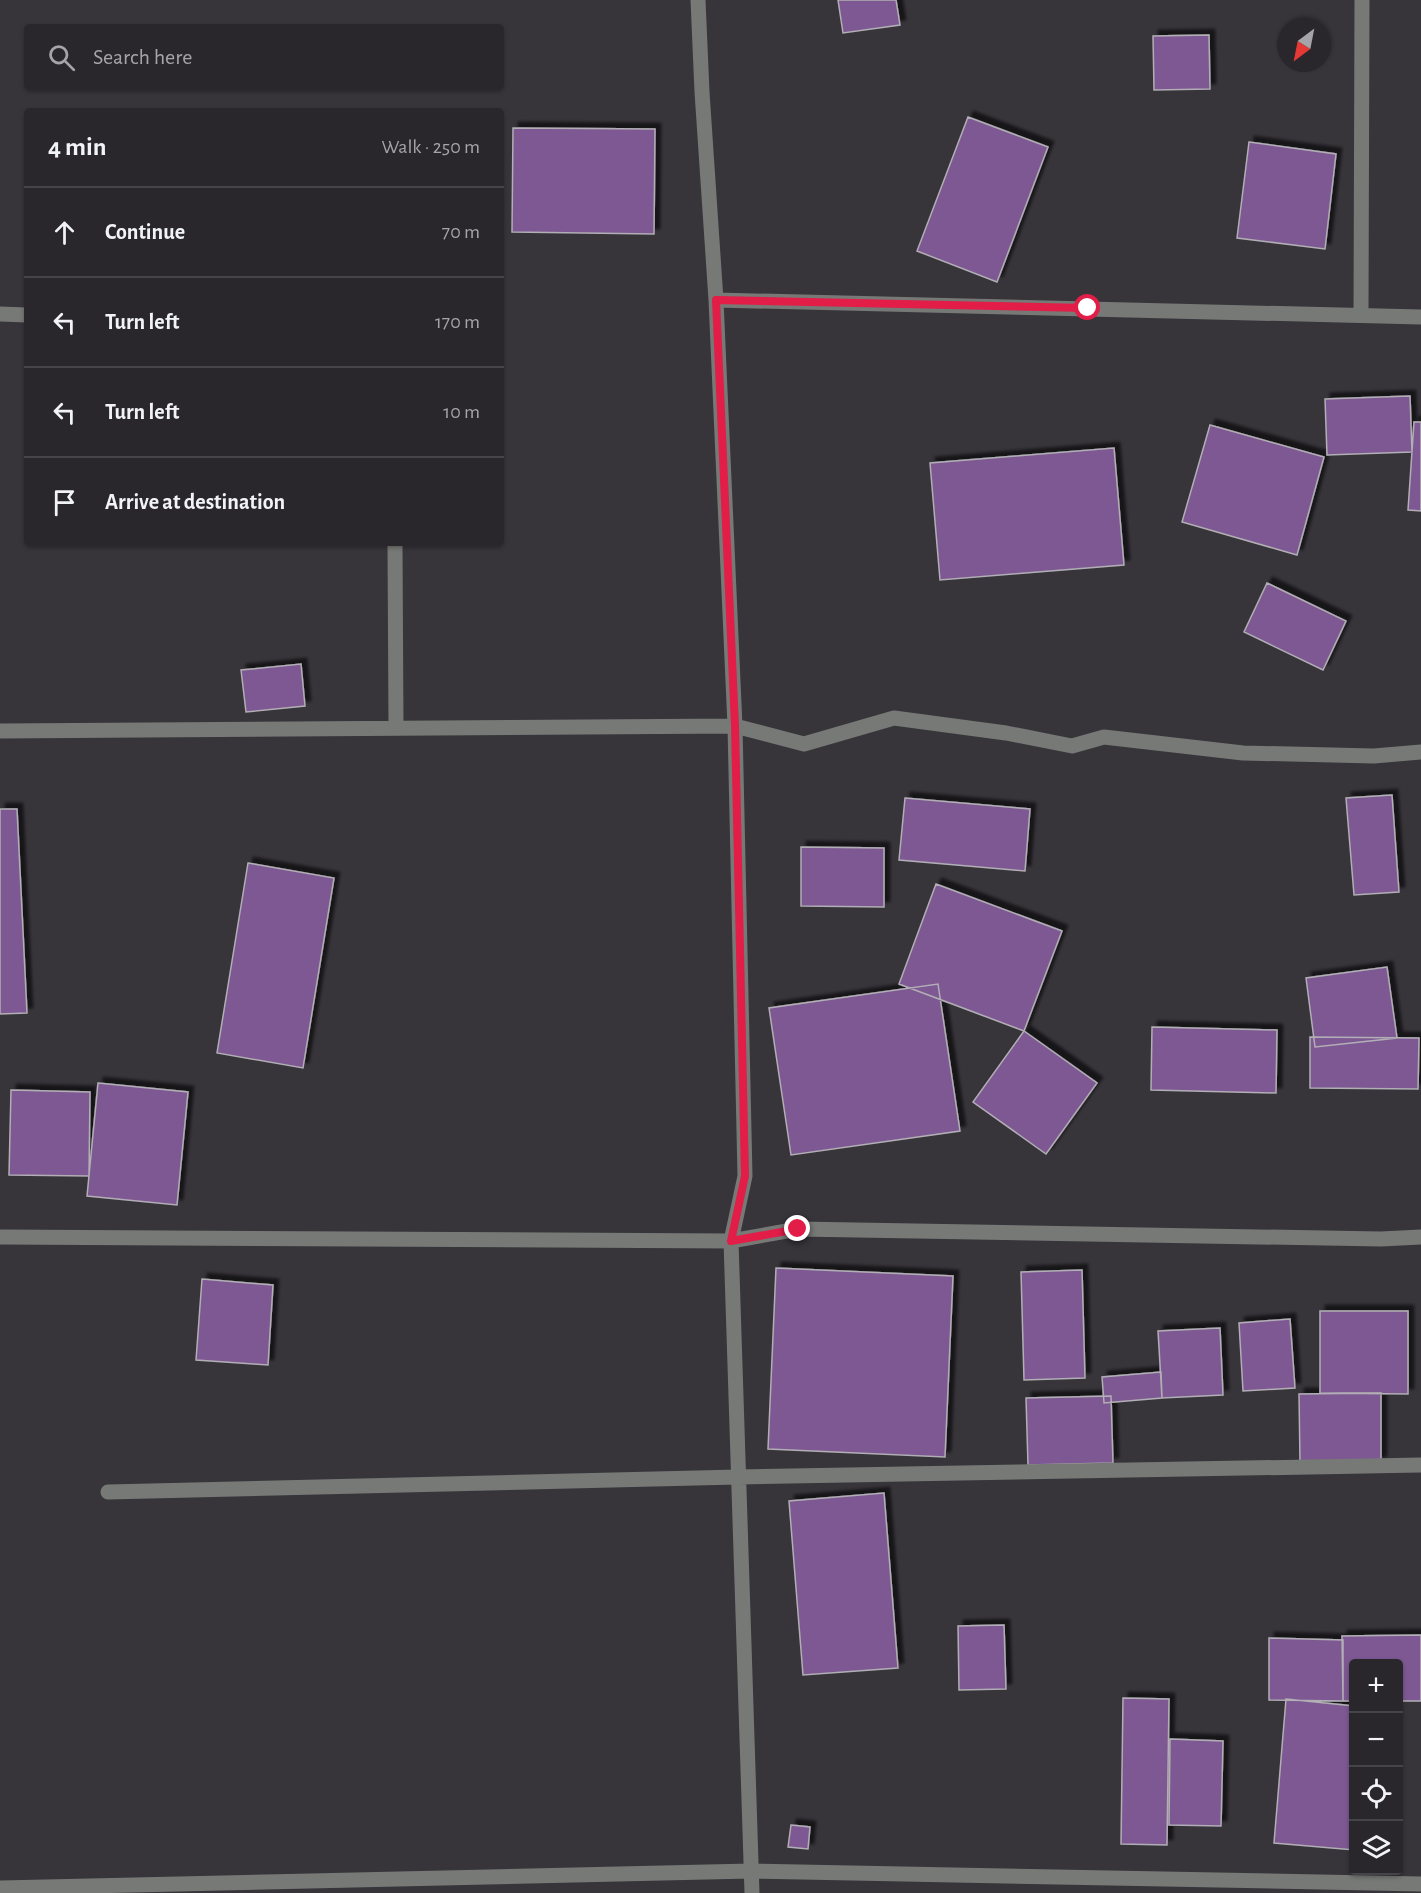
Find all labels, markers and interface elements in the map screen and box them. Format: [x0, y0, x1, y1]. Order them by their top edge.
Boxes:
north arrow [1277, 18, 1331, 72]
search box [24, 24, 504, 90]
icon: search [45, 41, 78, 74]
text: Search here [93, 46, 192, 68]
text: 4 min [48, 134, 107, 160]
text: Walk · 250 m [381, 137, 480, 157]
icon: ahead [48, 216, 81, 249]
text: Continue [105, 221, 185, 243]
text: 70 m [442, 222, 480, 242]
route start [1074, 294, 1100, 320]
icon: left [48, 306, 81, 339]
text: Turn left [105, 311, 179, 333]
text: 170 m [435, 312, 480, 332]
icon: left [48, 396, 81, 429]
text: Turn left [105, 401, 179, 423]
text: 10 m [443, 402, 480, 422]
icon: arrive [48, 486, 81, 519]
text: Arrive at destination [105, 491, 285, 513]
route end [784, 1215, 810, 1241]
map controls [1349, 1659, 1403, 1875]
button: + [1349, 1659, 1403, 1713]
button: − [1349, 1713, 1403, 1767]
button: locate [1349, 1767, 1403, 1821]
button: layers [1349, 1821, 1403, 1875]

